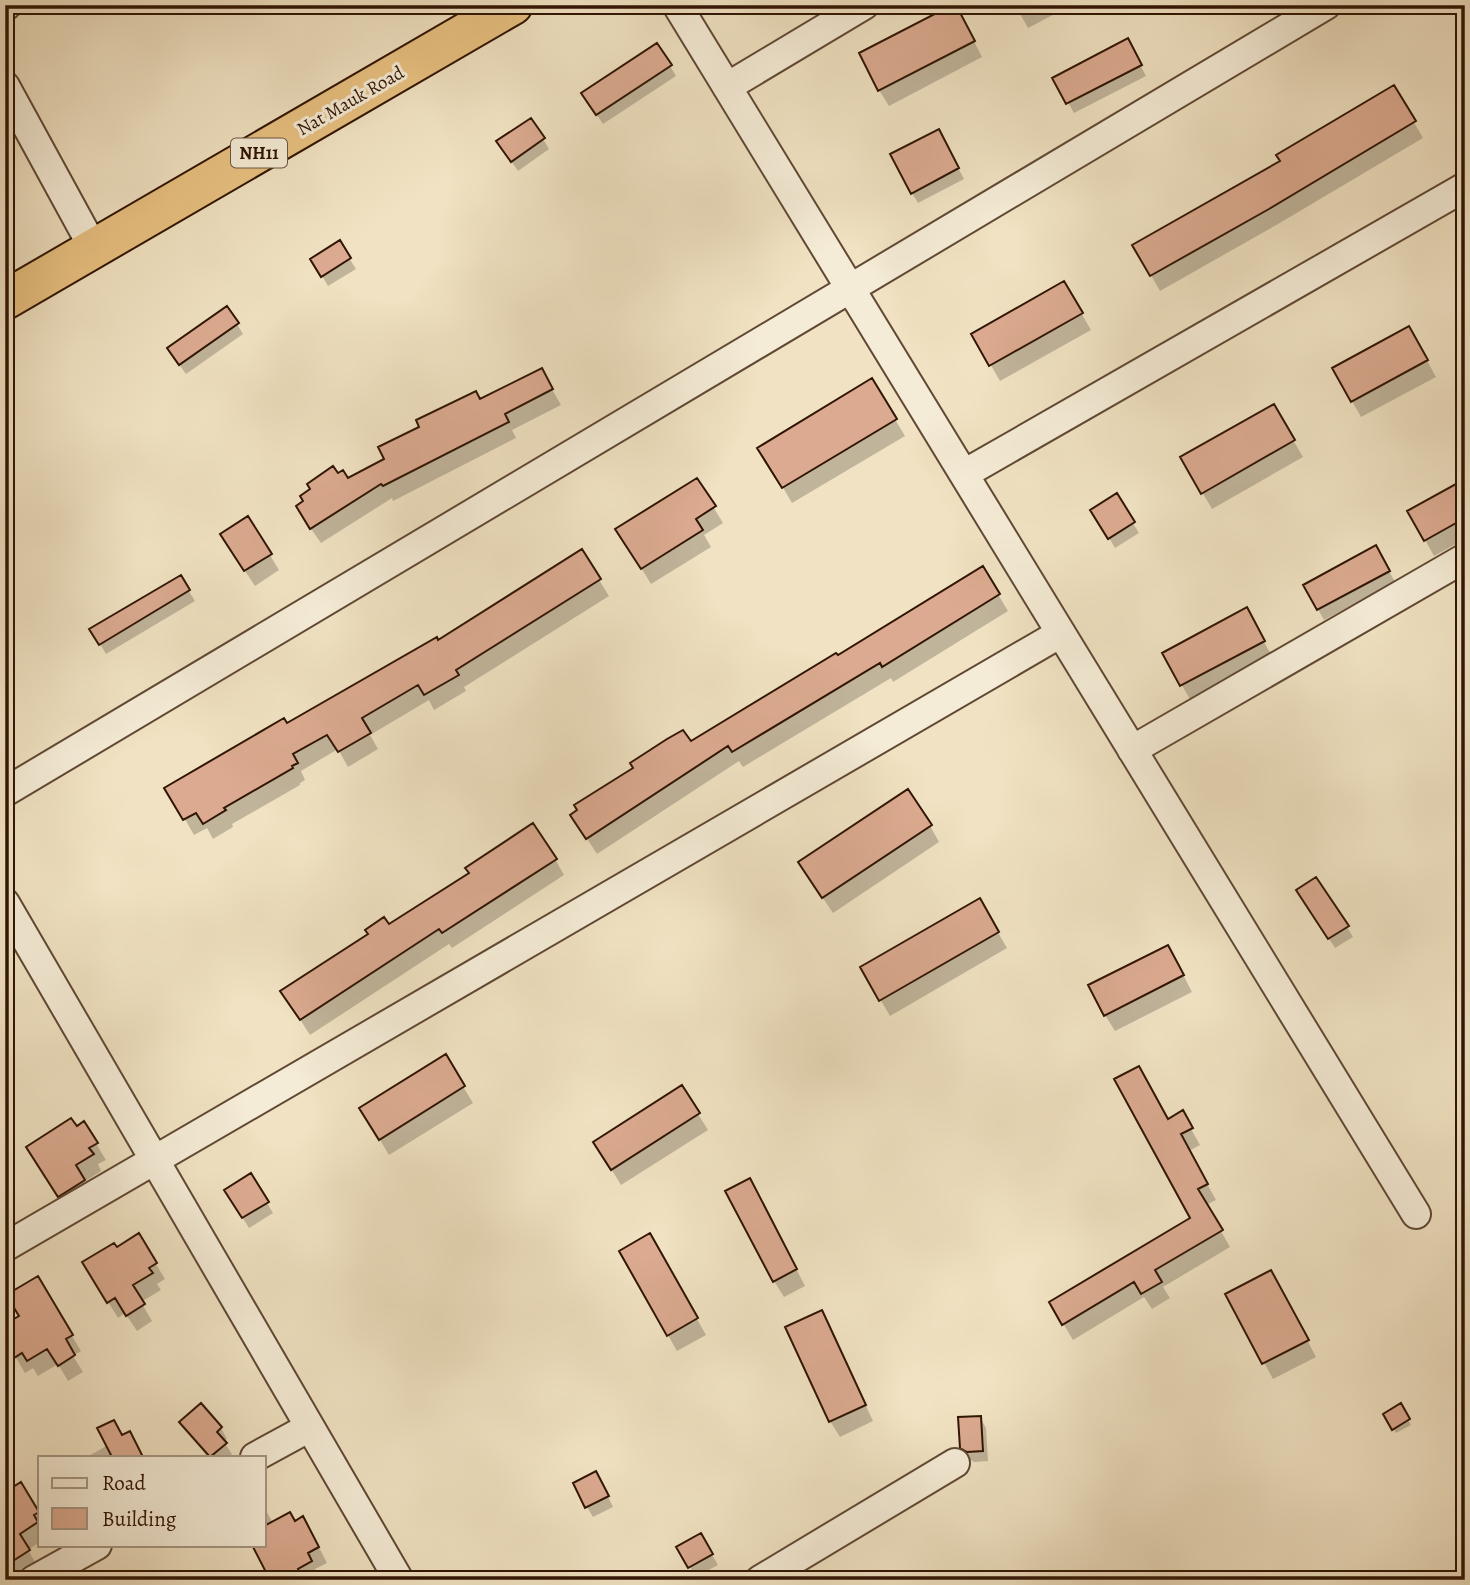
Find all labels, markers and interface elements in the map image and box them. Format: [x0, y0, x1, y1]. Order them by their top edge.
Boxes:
street label: Nat Mauk Road [292, 59, 410, 142]
road number: NH11 [231, 138, 287, 168]
legend [38, 1456, 266, 1546]
text: Road [102, 1469, 146, 1497]
text: Building [102, 1505, 177, 1533]

